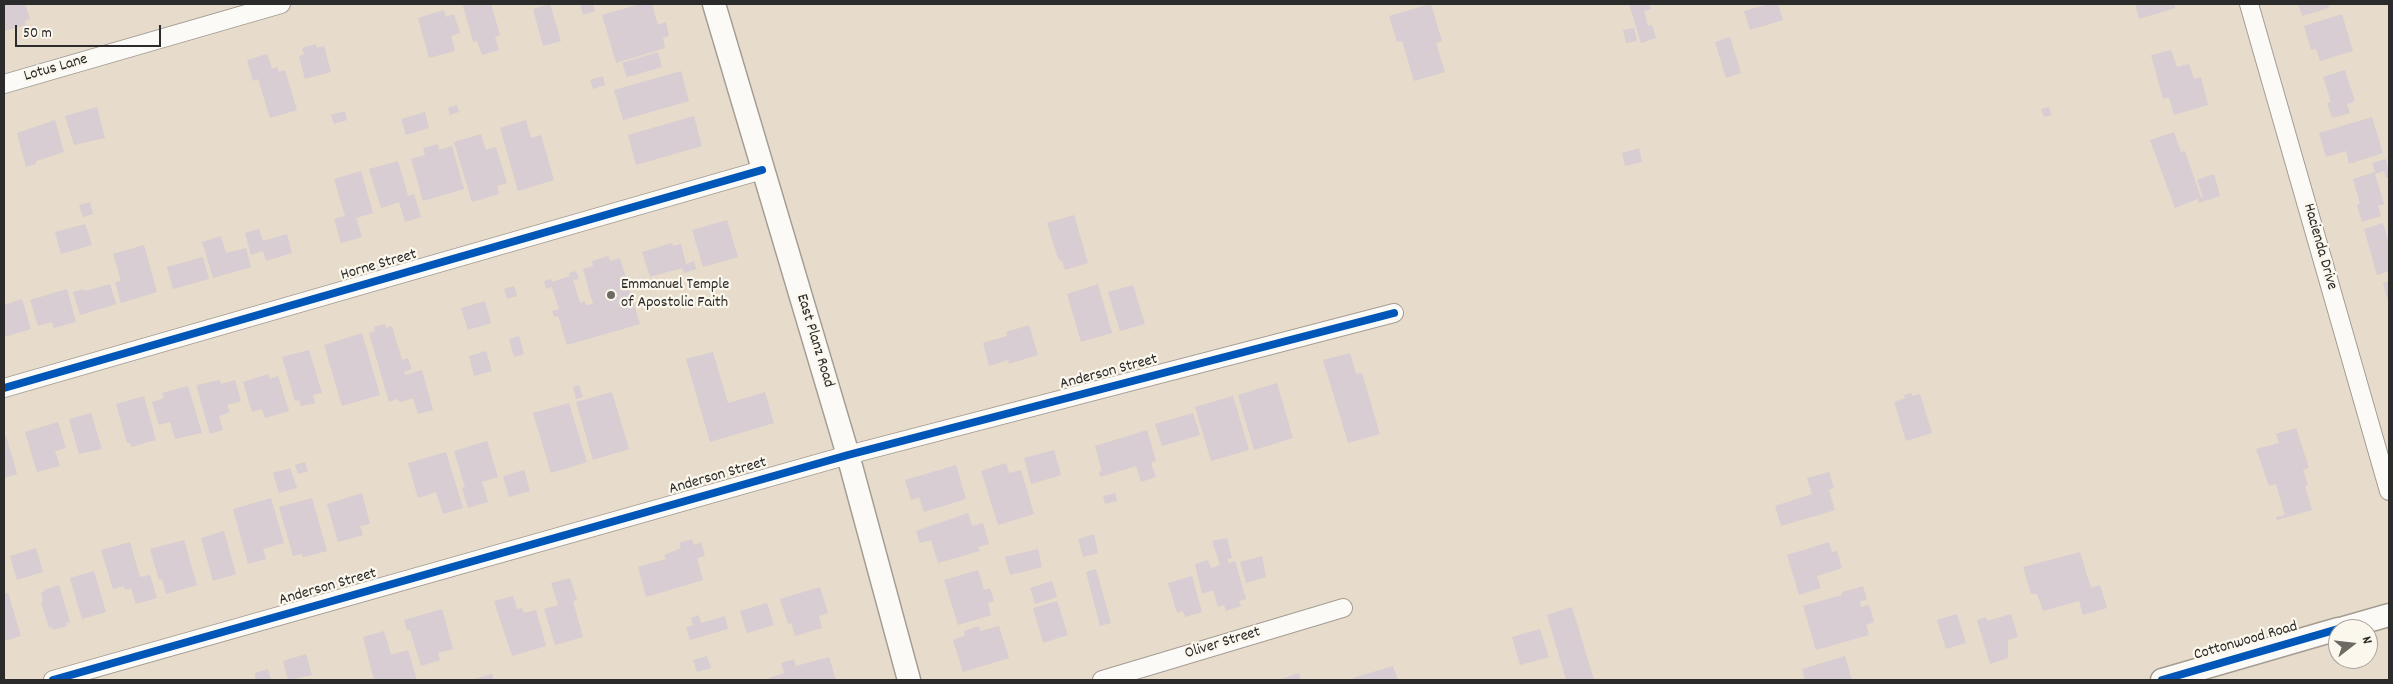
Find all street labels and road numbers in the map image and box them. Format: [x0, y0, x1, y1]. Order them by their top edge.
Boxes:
street label: Lotus Lane [22, 51, 90, 87]
street label: Hacienda Drive [2298, 202, 2340, 292]
street label: Horne Street [339, 246, 419, 286]
street label: East Planz Road [791, 292, 837, 390]
street label: Anderson Street [1058, 351, 1160, 395]
street label: Anderson Street [667, 454, 769, 500]
street label: Anderson Street [277, 565, 379, 611]
street label: Cottonwood Road [2192, 618, 2300, 666]
street label: Oliver Street [1183, 623, 1263, 665]

